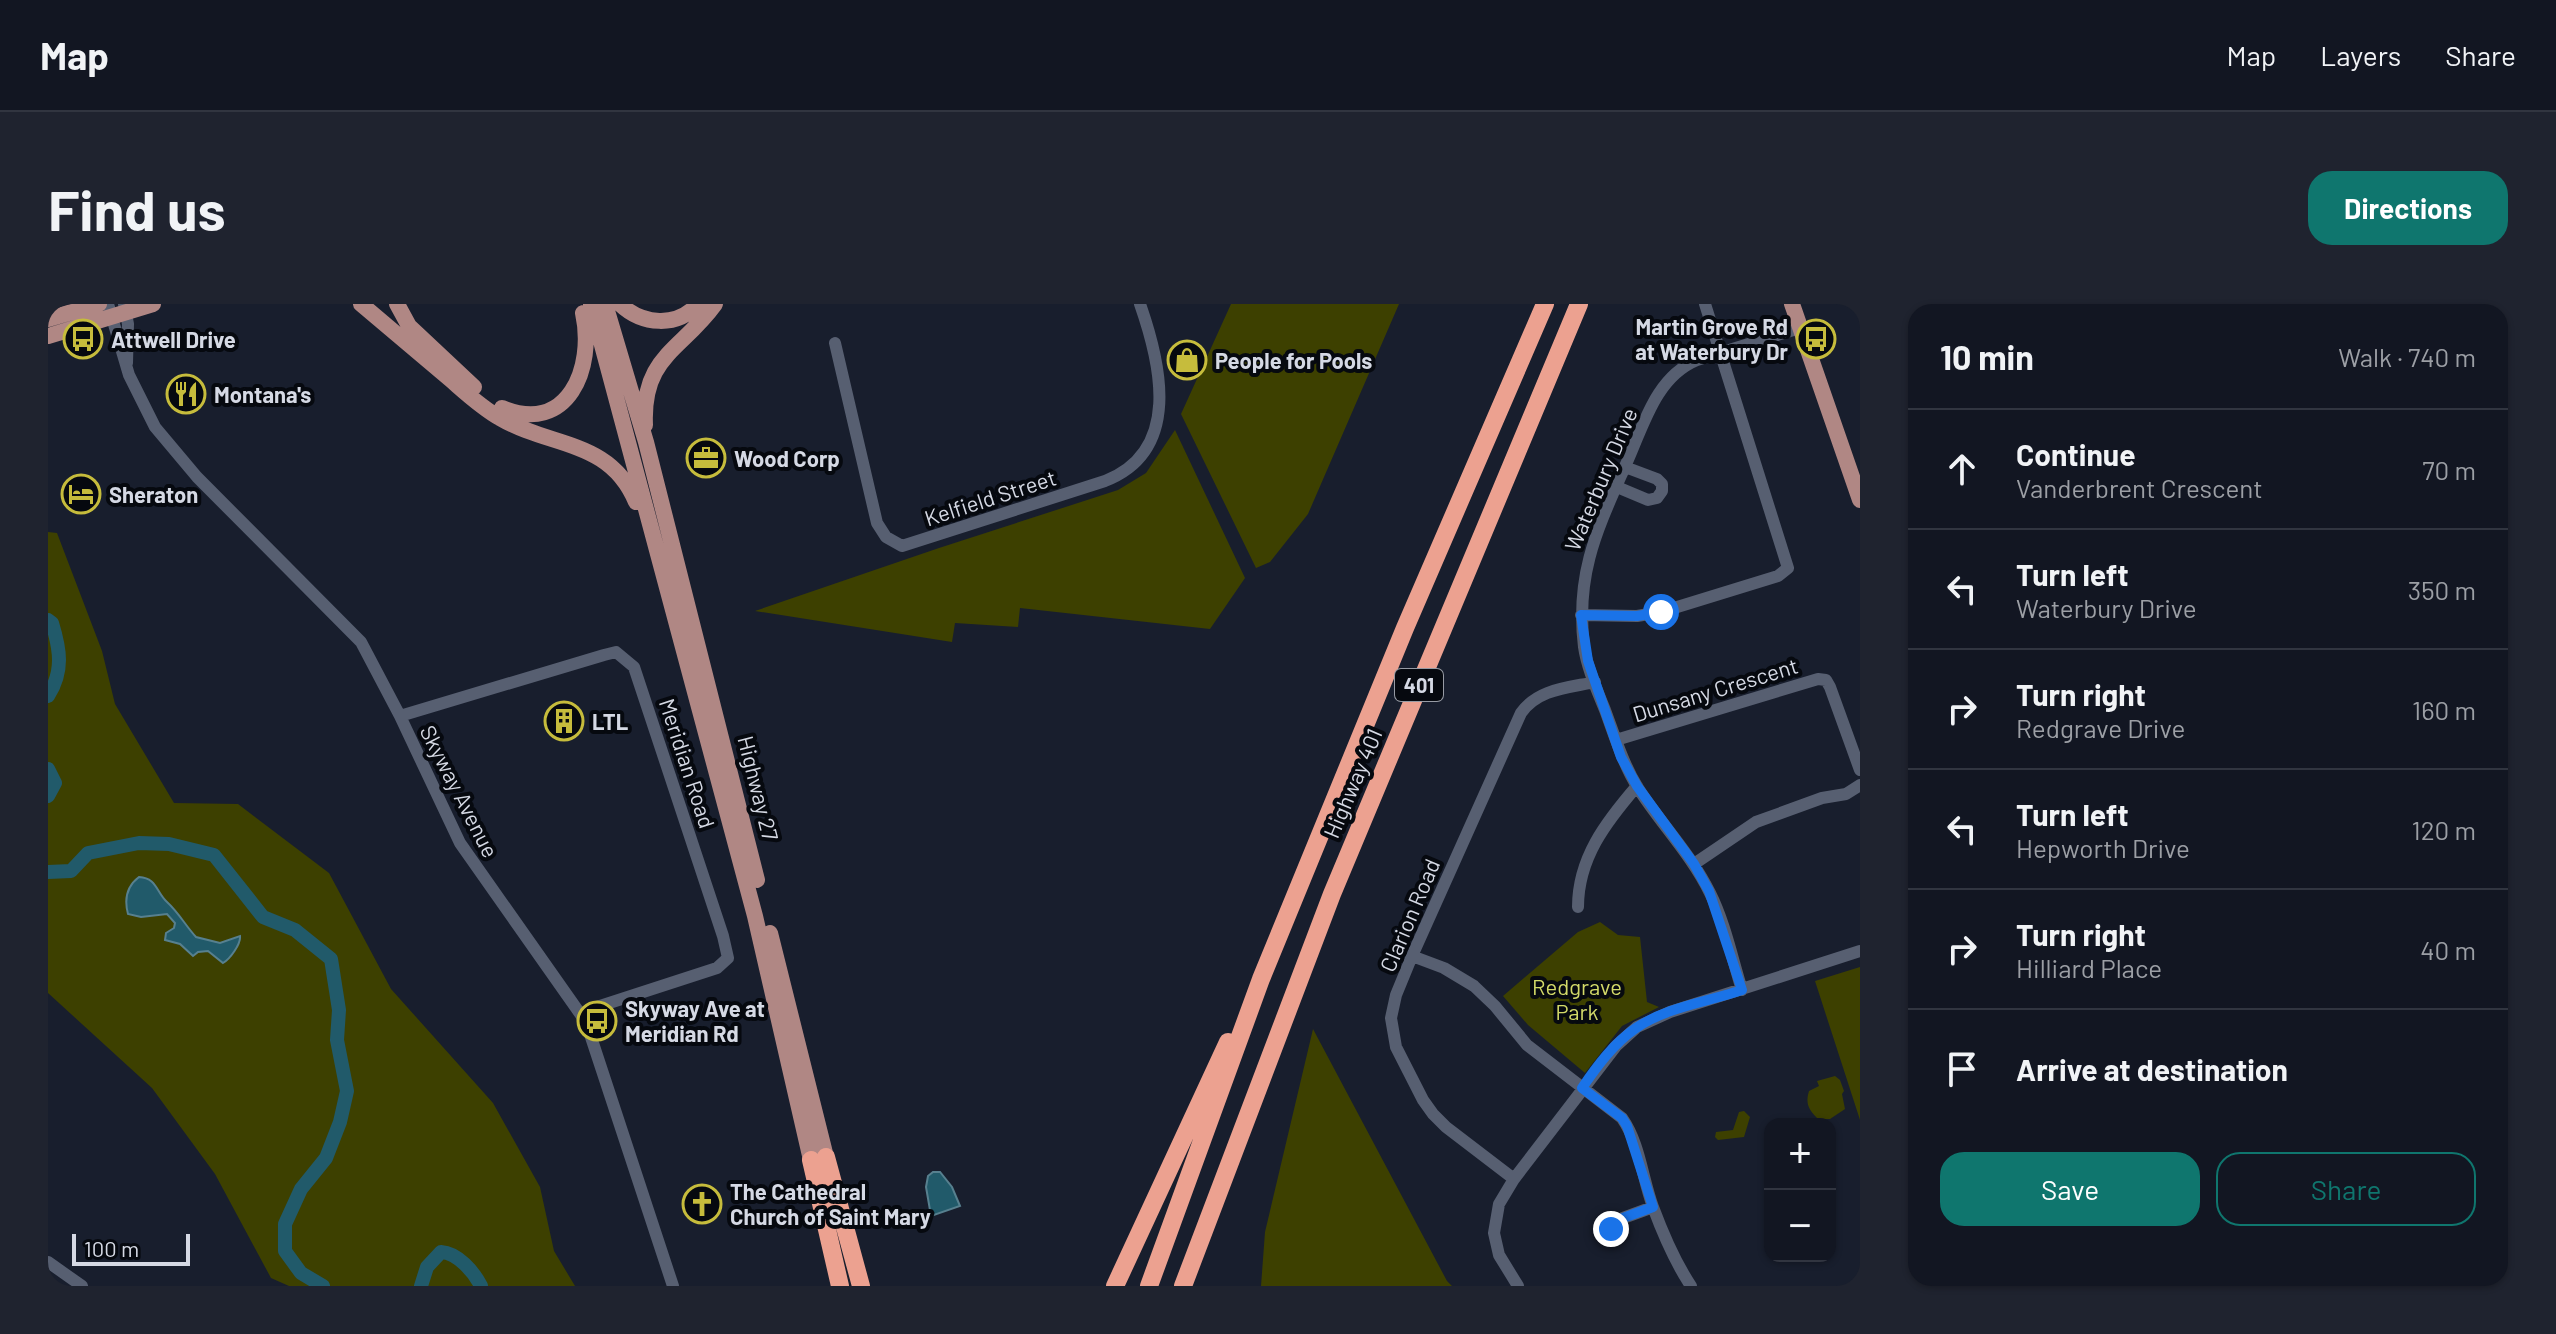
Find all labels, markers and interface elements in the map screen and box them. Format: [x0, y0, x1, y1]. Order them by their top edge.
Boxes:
text: Map [40, 32, 109, 78]
text: Map [2226, 38, 2276, 72]
text: Layers [2320, 38, 2401, 72]
text: Share [2445, 38, 2516, 72]
button: Directions [2308, 171, 2508, 245]
text: Find us [48, 175, 226, 242]
place label: Martin Grove Rd at Waterbury Dr [1635, 313, 1789, 364]
bus stop icon: Attwell Drive [62, 318, 104, 360]
bus stop icon: Martin Grove Rd at Waterbury Dr [1795, 318, 1837, 360]
place label: Attwell Drive [111, 326, 236, 352]
text: 10 min [1940, 336, 2034, 377]
shop icon: People for Pools [1166, 339, 1208, 381]
text: Walk · 740 m [2338, 341, 2476, 372]
place label: People for Pools [1215, 347, 1372, 373]
restaurant icon: Montana's [165, 373, 207, 415]
place label: Montana's [214, 381, 311, 407]
street label: Waterbury Drive [1558, 404, 1642, 554]
text: Continue [2016, 436, 2136, 472]
office icon: Wood Corp [685, 437, 727, 479]
place label: Wood Corp [734, 445, 840, 471]
icon: ahead [1940, 447, 1984, 491]
text: 70 m [2422, 454, 2476, 485]
street label: Kelfield Street [921, 464, 1059, 530]
text: Vanderbrent Crescent [2016, 472, 2263, 503]
hotel icon: Sheraton [60, 473, 102, 515]
place label: Sheraton [109, 481, 198, 507]
text: Turn left [2016, 556, 2129, 592]
icon: left [1940, 567, 1984, 611]
text: 350 m [2408, 574, 2476, 605]
text: Waterbury Drive [2016, 592, 2197, 623]
route start [1643, 594, 1679, 630]
street label: Dunsany Crescent [1629, 652, 1801, 726]
road number: 401 [1395, 669, 1443, 701]
text: Turn right [2016, 676, 2146, 712]
icon: right [1940, 687, 1984, 731]
text: 160 m [2412, 694, 2476, 725]
street label: Meridian Road [655, 695, 721, 831]
building icon: LTL [543, 700, 585, 742]
place label: LTL [592, 708, 629, 734]
text: Redgrave Drive [2016, 712, 2185, 743]
street label: Skyway Avenue [415, 720, 505, 862]
street label: Highway 401 [1317, 724, 1387, 842]
street label: Highway 27 [733, 733, 785, 843]
text: Turn left [2016, 796, 2129, 832]
icon: left [1940, 807, 1984, 851]
text: 120 m [2412, 814, 2476, 845]
text: Hepworth Drive [2016, 832, 2190, 863]
street label: Clarion Road [1374, 855, 1444, 975]
text: Turn right [2016, 916, 2146, 952]
icon: right [1940, 927, 1984, 971]
text: 40 m [2420, 934, 2476, 965]
text: Hilliard Place [2016, 952, 2162, 983]
park label: Redgrave Park [1532, 973, 1622, 1024]
place label: Skyway Ave at Meridian Rd [625, 995, 765, 1046]
bus stop icon: Skyway Ave at Meridian Rd [576, 1000, 618, 1042]
icon: arrive [1940, 1047, 1984, 1091]
text: Arrive at destination [2016, 1051, 2288, 1087]
map controls [1764, 1118, 1836, 1262]
button: + [1764, 1118, 1836, 1190]
button: Save [1940, 1152, 2200, 1226]
button: Share [2216, 1152, 2476, 1226]
place label: The Cathedral Church of Saint Mary [730, 1178, 931, 1229]
church icon: The Cathedral Church of Saint Mary [681, 1183, 723, 1225]
button: − [1764, 1190, 1836, 1262]
route end [1593, 1211, 1629, 1247]
scale bar [72, 1230, 190, 1266]
text: 100 m [84, 1235, 139, 1261]

